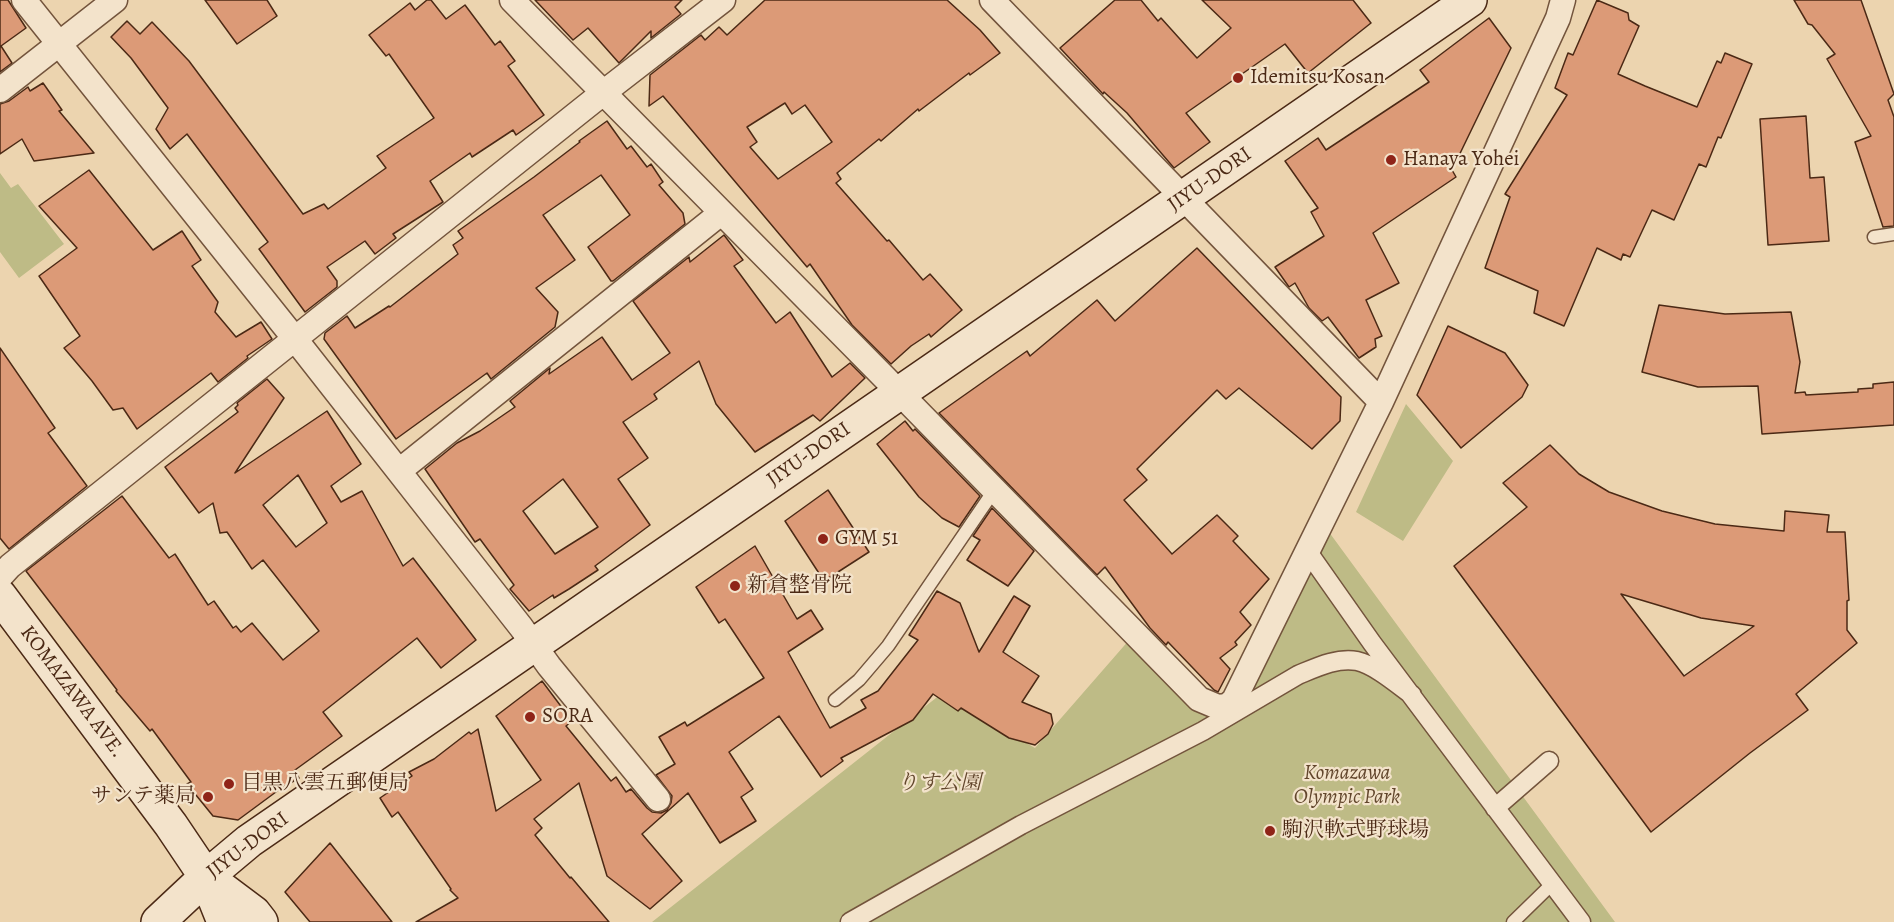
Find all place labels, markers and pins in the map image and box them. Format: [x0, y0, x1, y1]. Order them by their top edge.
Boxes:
place label: Idemitsu Kosan [1250, 65, 1385, 91]
marker: Idemitsu Kosan [1231, 71, 1245, 85]
place label: Hanaya Yohei [1403, 147, 1520, 173]
marker: Hanaya Yohei [1384, 153, 1398, 167]
place label: GYM 51 [835, 526, 898, 552]
marker: GYM 51 [816, 532, 830, 546]
place label: 新倉整骨院 [747, 573, 852, 599]
marker: 新倉整骨院 [728, 579, 742, 593]
place label: SORA [542, 704, 593, 730]
marker: SORA [523, 710, 537, 724]
place label: 目黒八雲五郵便局 [241, 771, 409, 797]
marker: 目黒八雲五郵便局 [222, 777, 236, 791]
place label: サンテ薬局 [91, 784, 196, 810]
marker: サンテ薬局 [201, 790, 215, 804]
place label: 駒沢軟式野球場 [1282, 818, 1429, 844]
marker: 駒沢軟式野球場 [1263, 824, 1277, 838]

